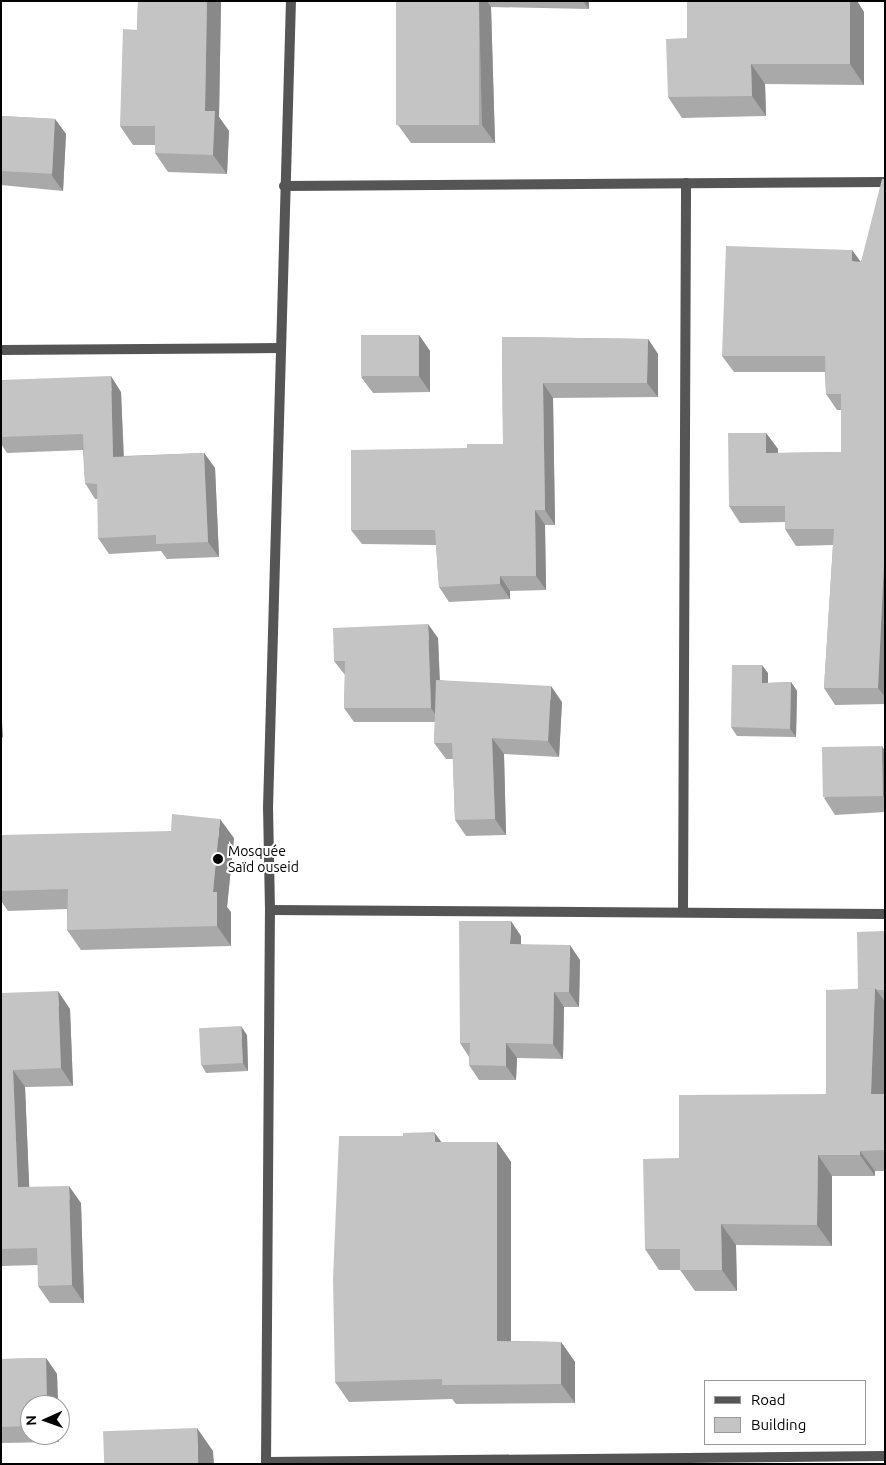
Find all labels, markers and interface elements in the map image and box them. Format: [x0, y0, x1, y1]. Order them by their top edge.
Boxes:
place label: Mosquée Saïd ouseid [228, 843, 299, 876]
marker: Mosquée Saïd ouseid [212, 853, 224, 865]
legend [704, 1380, 866, 1445]
text: Road [751, 1391, 786, 1408]
north arrow [20, 1395, 70, 1445]
text: N [23, 1415, 39, 1426]
text: Building [751, 1416, 806, 1433]

